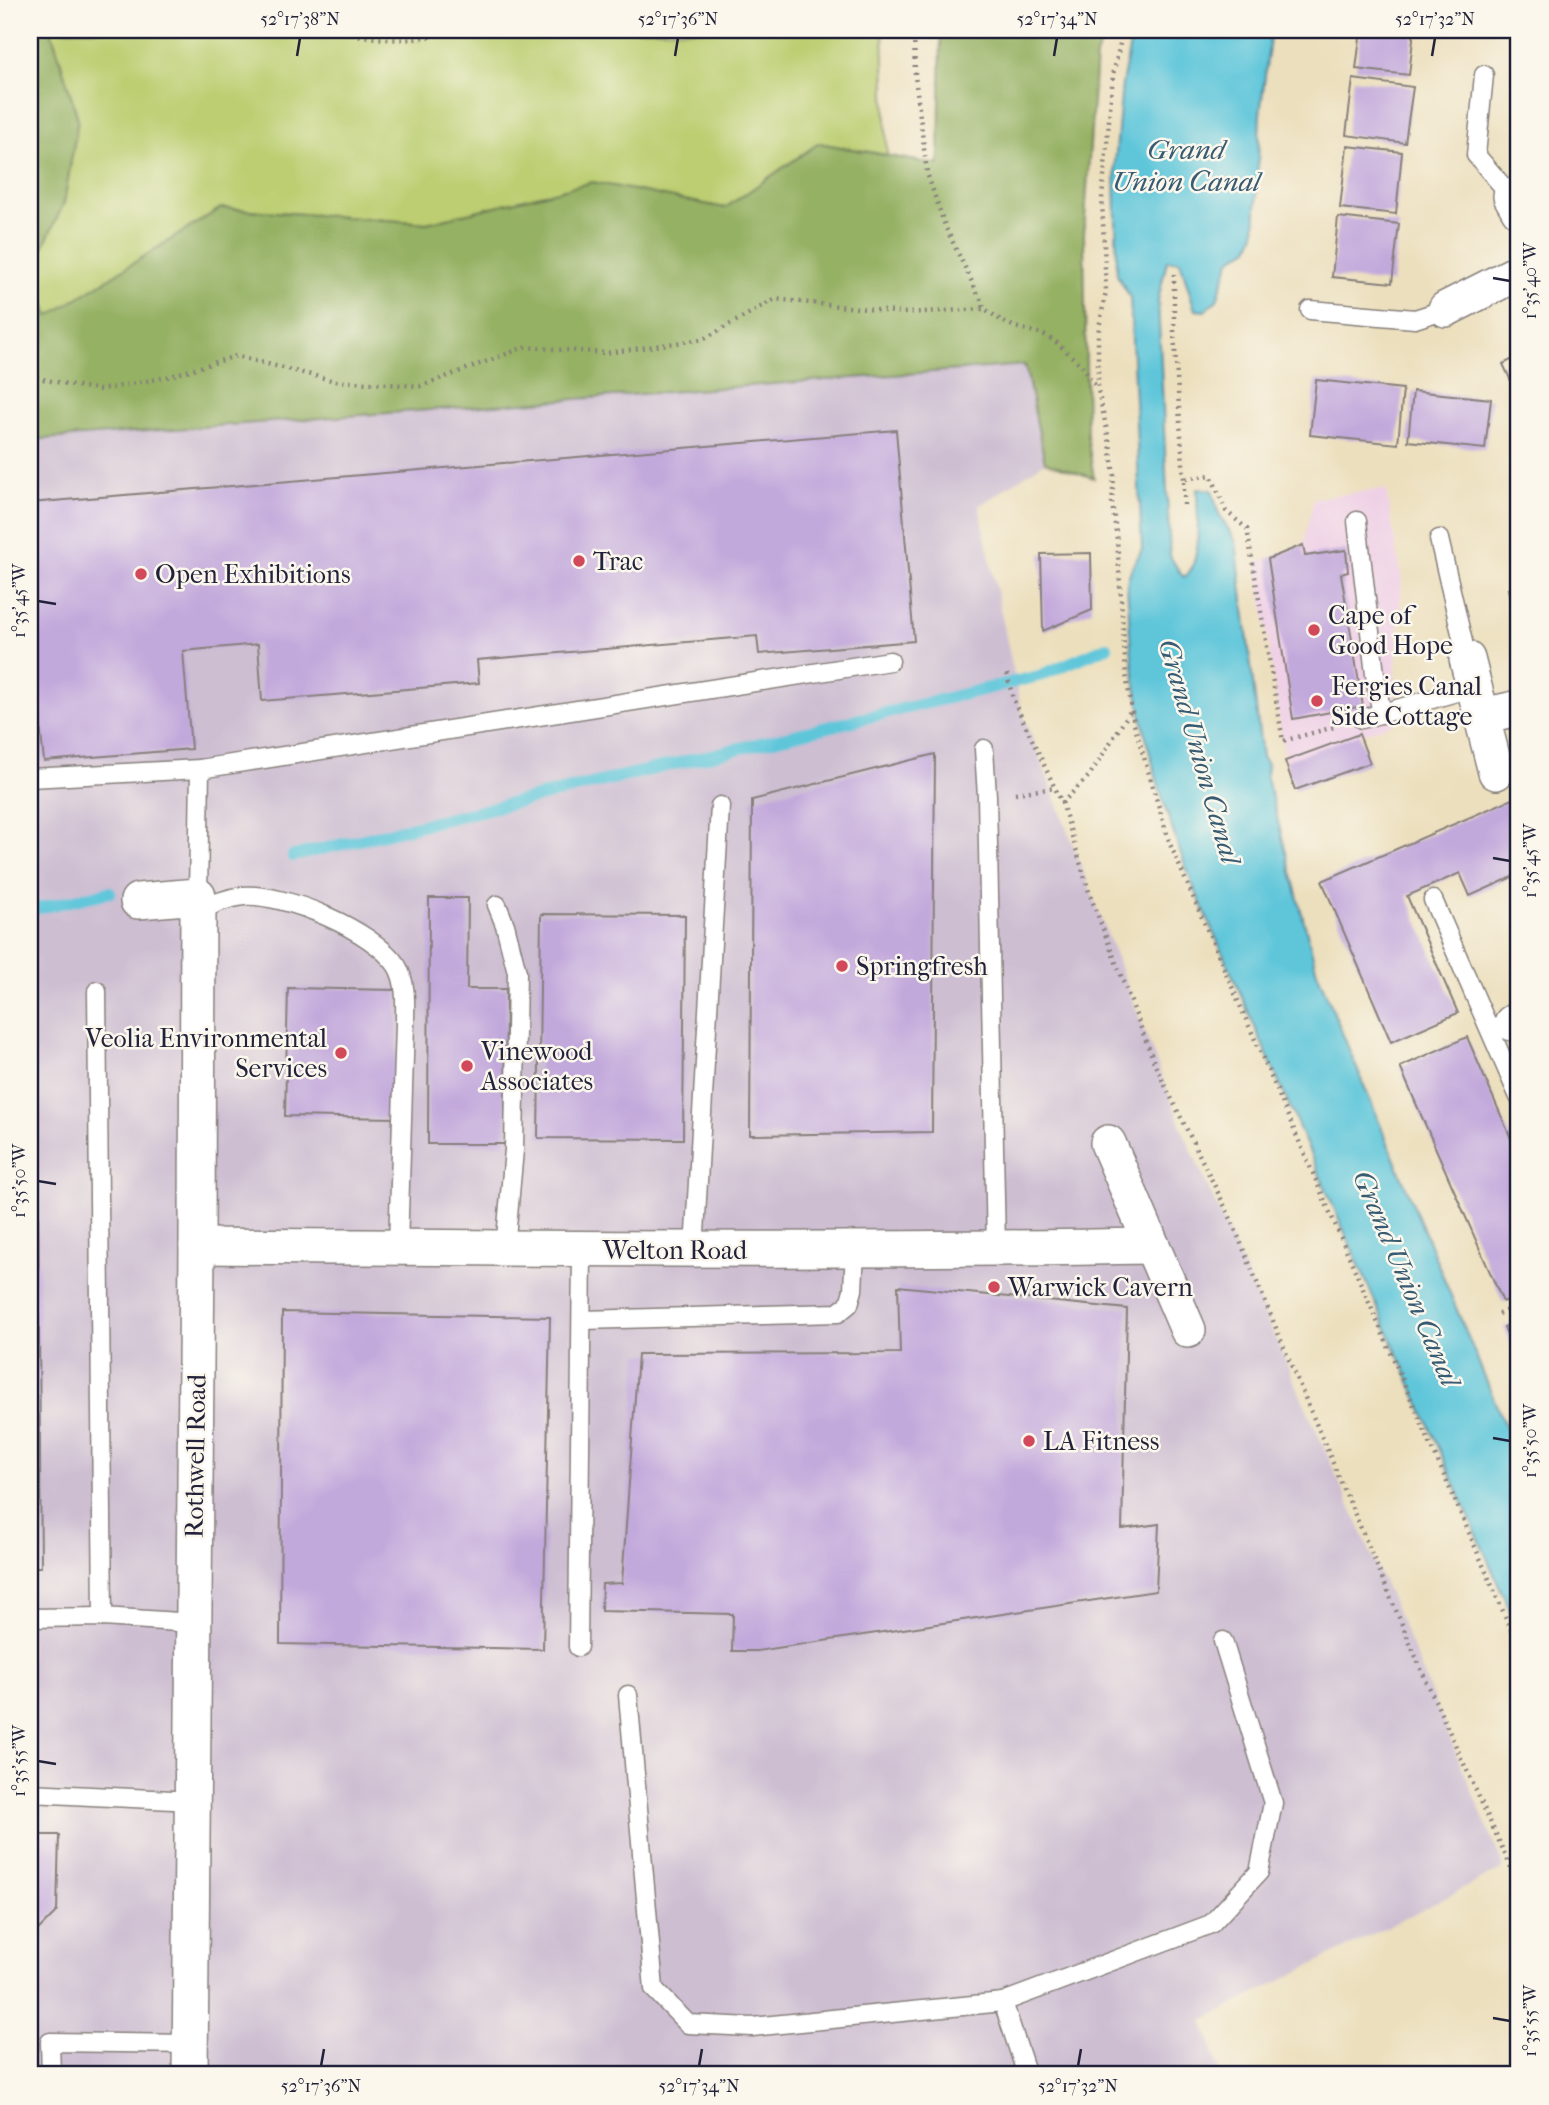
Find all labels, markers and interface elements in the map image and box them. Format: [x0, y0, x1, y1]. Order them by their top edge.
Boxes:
text: 52°17'38"N [260, 9, 340, 30]
text: 52°17'36"N [638, 9, 719, 30]
text: 52°17'34"N [1016, 9, 1098, 30]
text: 52°17'32"N [1395, 9, 1475, 30]
water label: Grand Union Canal [1112, 133, 1263, 198]
text: 1°35'40"W [1520, 241, 1541, 320]
place label: Trac [593, 546, 643, 577]
marker: Trac [571, 553, 587, 569]
place label: Open Exhibitions [155, 559, 351, 590]
text: 1°35'45"W [9, 562, 30, 638]
marker: Open Exhibitions [133, 566, 149, 582]
place label: Cape of Good Hope [1328, 600, 1453, 661]
marker: Cape of Good Hope [1306, 622, 1322, 638]
water label: Grand Union Canal [1152, 635, 1248, 870]
place label: Fergies Canal Side Cottage [1331, 671, 1482, 732]
marker: Fergies Canal Side Cottage [1309, 693, 1325, 709]
text: 1°35'45"W [1520, 822, 1541, 898]
place label: Springfresh [856, 951, 988, 982]
marker: Springfresh [834, 958, 850, 974]
place label: Veolia Environmental Services [84, 1023, 327, 1084]
place label: Vinewood Associates [480, 1036, 593, 1097]
marker: Veolia Environmental Services [333, 1045, 349, 1061]
marker: Vinewood Associates [459, 1058, 475, 1074]
text: 1°35'50"W [9, 1143, 30, 1218]
water label: Grand Union Canal [1346, 1165, 1468, 1394]
street label: Welton Road [602, 1235, 748, 1266]
place label: Warwick Cavern [1007, 1272, 1193, 1303]
marker: Warwick Cavern [986, 1279, 1002, 1295]
street label: Rothwell Road [179, 1373, 212, 1538]
text: 1°35'50"W [1520, 1403, 1541, 1478]
place label: LA Fitness [1043, 1426, 1159, 1457]
marker: LA Fitness [1021, 1433, 1037, 1449]
text: 1°35'55"W [9, 1724, 30, 1797]
text: 1°35'55"W [1520, 1984, 1541, 2057]
text: 52°17'36"N [281, 2076, 362, 2097]
text: 52°17'34"N [658, 2076, 740, 2097]
text: 52°17'32"N [1038, 2076, 1118, 2097]

